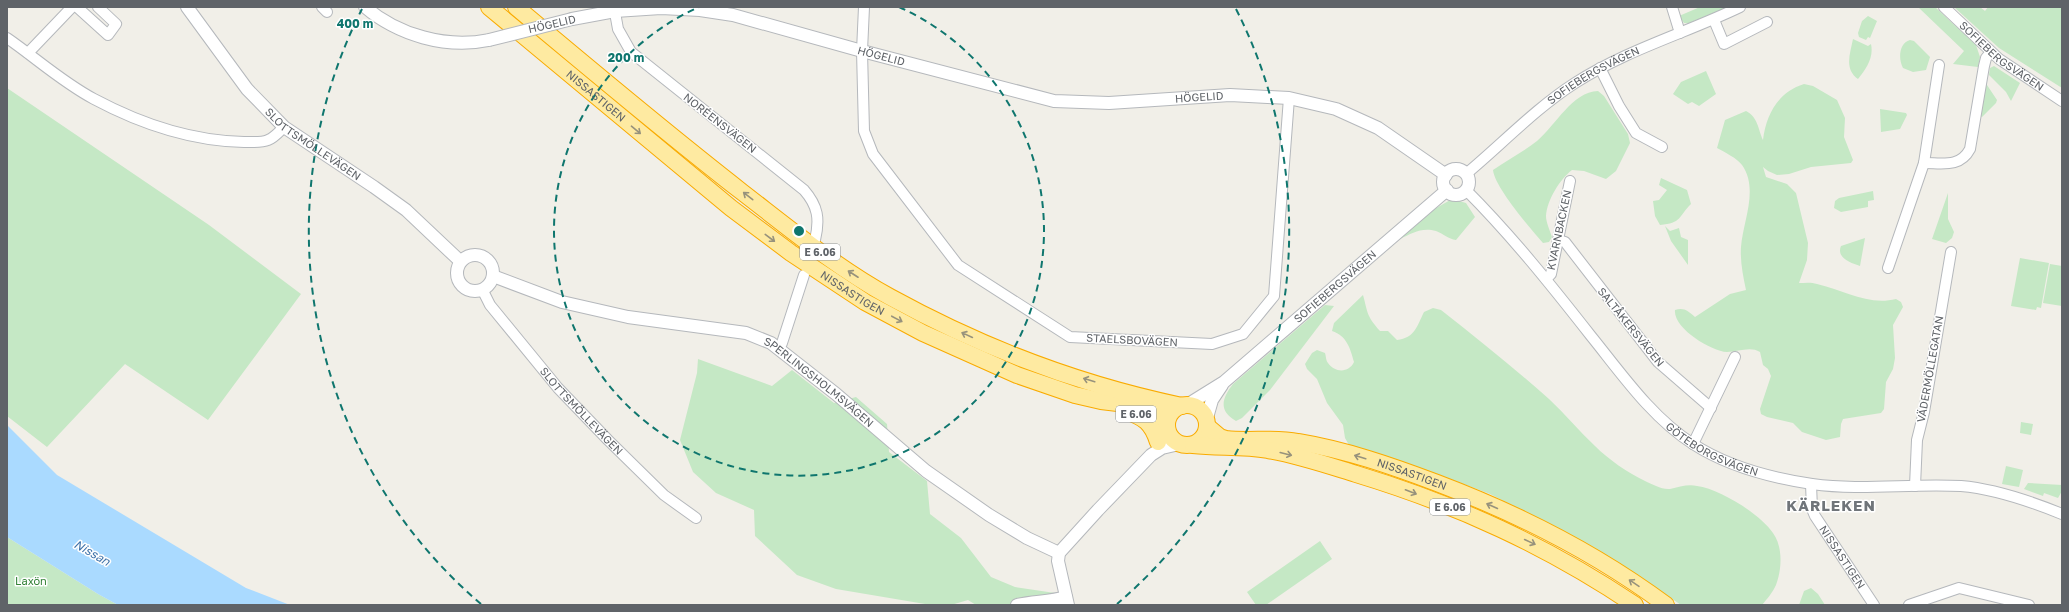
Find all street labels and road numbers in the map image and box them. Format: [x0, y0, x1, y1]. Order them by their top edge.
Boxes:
street label: HÖGELID [527, 12, 577, 35]
street label: SOFIEBERGSVÄGEN [1957, 18, 2047, 93]
street label: HÖGELID [856, 43, 907, 68]
street label: SOFIEBERGSVÄGEN [1544, 43, 1641, 107]
street label: NISSASTIGEN [564, 67, 629, 124]
street label: HÖGELID [1175, 88, 1224, 105]
street label: NORÉENSVÄGEN [681, 90, 759, 155]
street label: SLOTTSMÖLLEVÄGEN [263, 105, 364, 182]
street label: KVARNBACKEN [1544, 189, 1573, 271]
road number: E 6.06 [800, 244, 840, 260]
street label: SOFIEBERGSVÄGEN [1291, 247, 1378, 325]
street label: NISSASTIGEN [818, 267, 887, 317]
street label: SALTÅKERSVÄGEN [1595, 285, 1667, 369]
street label: VÄDERMÖLLEGATAN [1914, 315, 1945, 423]
street label: STAELSBOVÄGEN [1086, 331, 1178, 348]
street label: SPERLINGSHOLMSVÄGEN [762, 334, 877, 429]
street label: SLOTTSMÖLLEVÄGEN [538, 364, 626, 457]
road number: E 6.06 [1116, 406, 1156, 422]
street label: GÖTEBORGSVÄGEN [1664, 419, 1760, 478]
street label: NISSASTIGEN [1376, 455, 1449, 492]
road number: E 6.06 [1430, 499, 1470, 515]
street label: NISSASTIGEN [1817, 523, 1868, 591]

